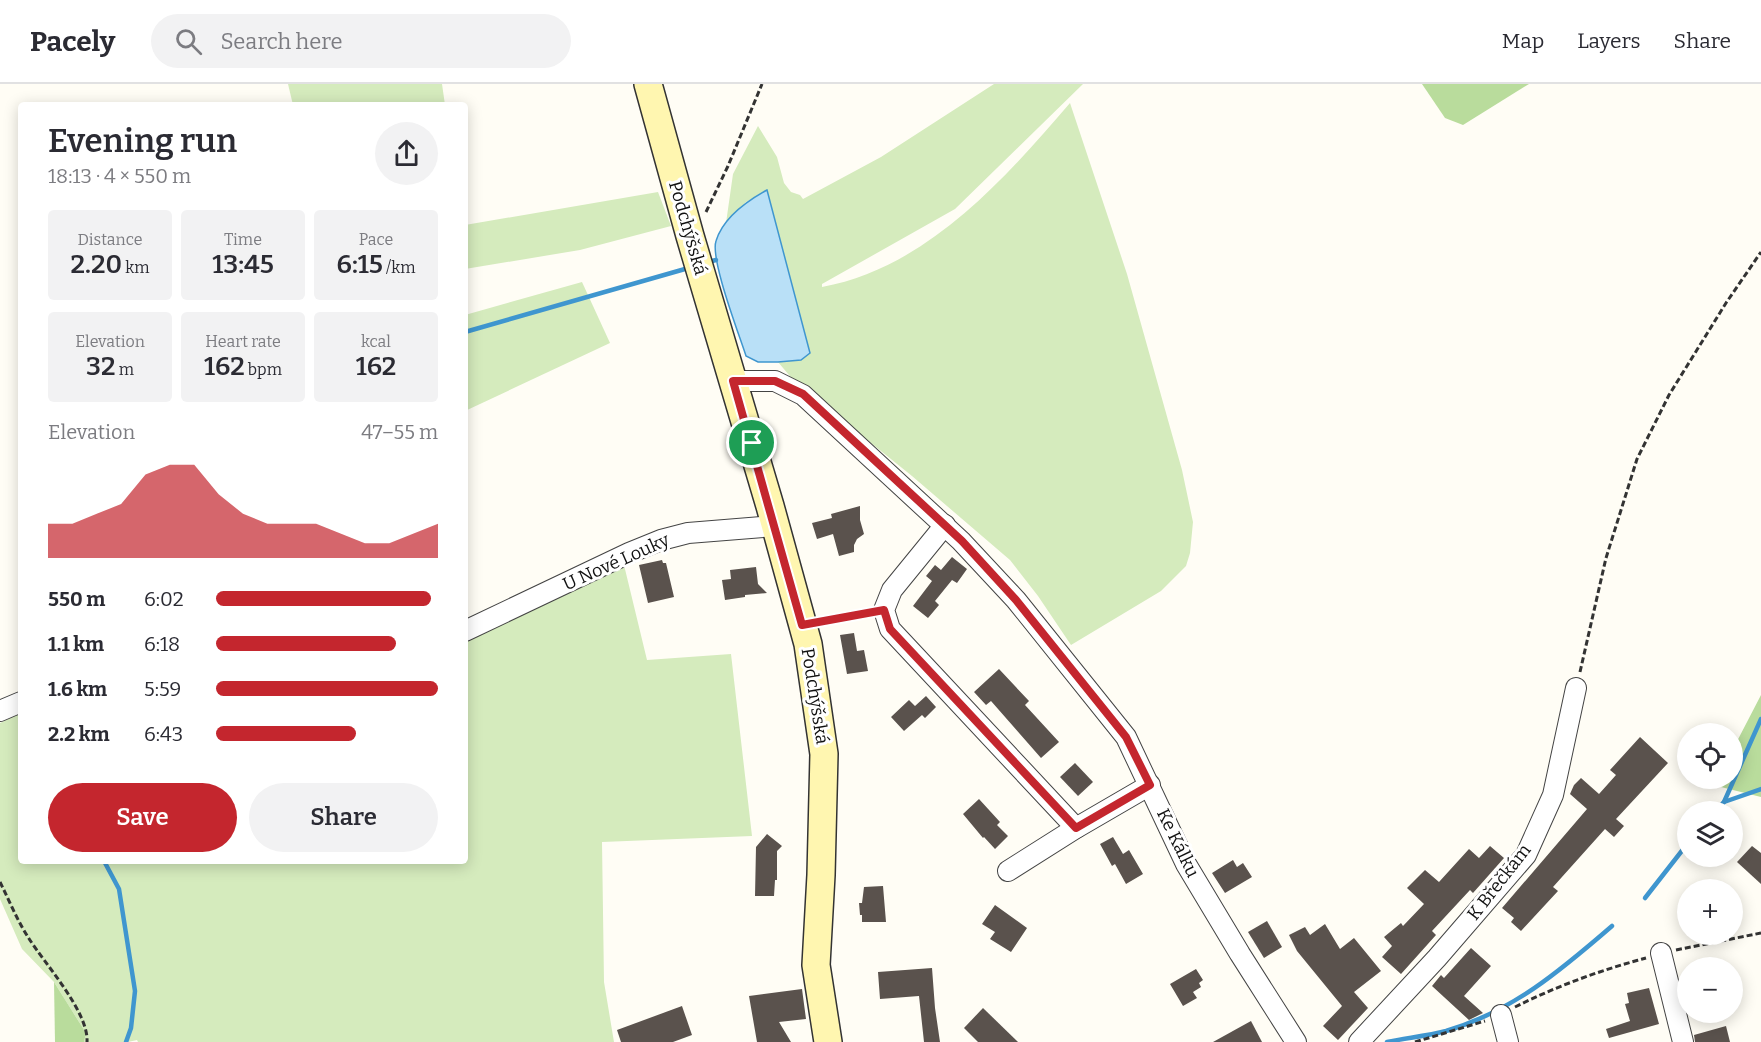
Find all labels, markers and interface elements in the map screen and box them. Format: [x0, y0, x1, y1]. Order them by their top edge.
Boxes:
search box [151, 14, 571, 68]
text: Pacely [30, 25, 115, 58]
icon: search [172, 25, 205, 58]
text: Search here [220, 28, 343, 55]
text: Map [1502, 28, 1544, 54]
text: Layers [1577, 28, 1641, 54]
text: Share [1674, 28, 1731, 54]
text: Evening run [48, 121, 237, 161]
button: share [375, 122, 438, 185]
text: 18:13 · 4 × 550 m [48, 164, 191, 188]
street label: Podchýšská [664, 178, 712, 278]
text: Distance [78, 230, 142, 249]
text: Time [224, 230, 262, 249]
text: Pace [359, 230, 393, 249]
text: 2.20 [71, 249, 122, 280]
text: 13:45 [212, 249, 274, 280]
text: 6:15 [337, 249, 383, 280]
text: km [122, 258, 149, 277]
text: /km [383, 258, 415, 277]
text: Elevation [75, 332, 145, 351]
text: Heart rate [205, 332, 281, 351]
text: kcal [361, 332, 391, 351]
text: 32 [86, 351, 115, 382]
text: 162 [204, 351, 245, 382]
text: 162 [356, 351, 396, 382]
text: m [115, 360, 134, 379]
text: bpm [245, 360, 282, 379]
pin [726, 417, 777, 468]
text: Elevation [48, 420, 135, 444]
text: 47–55 m [361, 420, 438, 444]
icon: arrive [735, 426, 768, 459]
street label: U Nové Louky [559, 528, 673, 595]
text: 550 m [48, 587, 105, 611]
text: 6:02 [144, 587, 184, 611]
text: 1.1 km [48, 632, 104, 656]
text: 6:18 [144, 632, 180, 656]
street label: Podchýšská [797, 646, 833, 746]
text: 1.6 km [48, 677, 107, 701]
text: 5:59 [144, 677, 181, 701]
text: 2.2 km [48, 722, 110, 746]
text: 6:43 [144, 722, 183, 746]
map controls [1677, 723, 1743, 1023]
button: locate [1677, 723, 1743, 789]
button: Save [48, 783, 237, 852]
button: Share [249, 783, 438, 852]
button: layers [1677, 801, 1743, 867]
street label: Ke Kálku [1152, 805, 1204, 881]
street label: K Břečkám [1462, 840, 1536, 924]
button: + [1677, 879, 1743, 945]
button: − [1677, 957, 1743, 1023]

